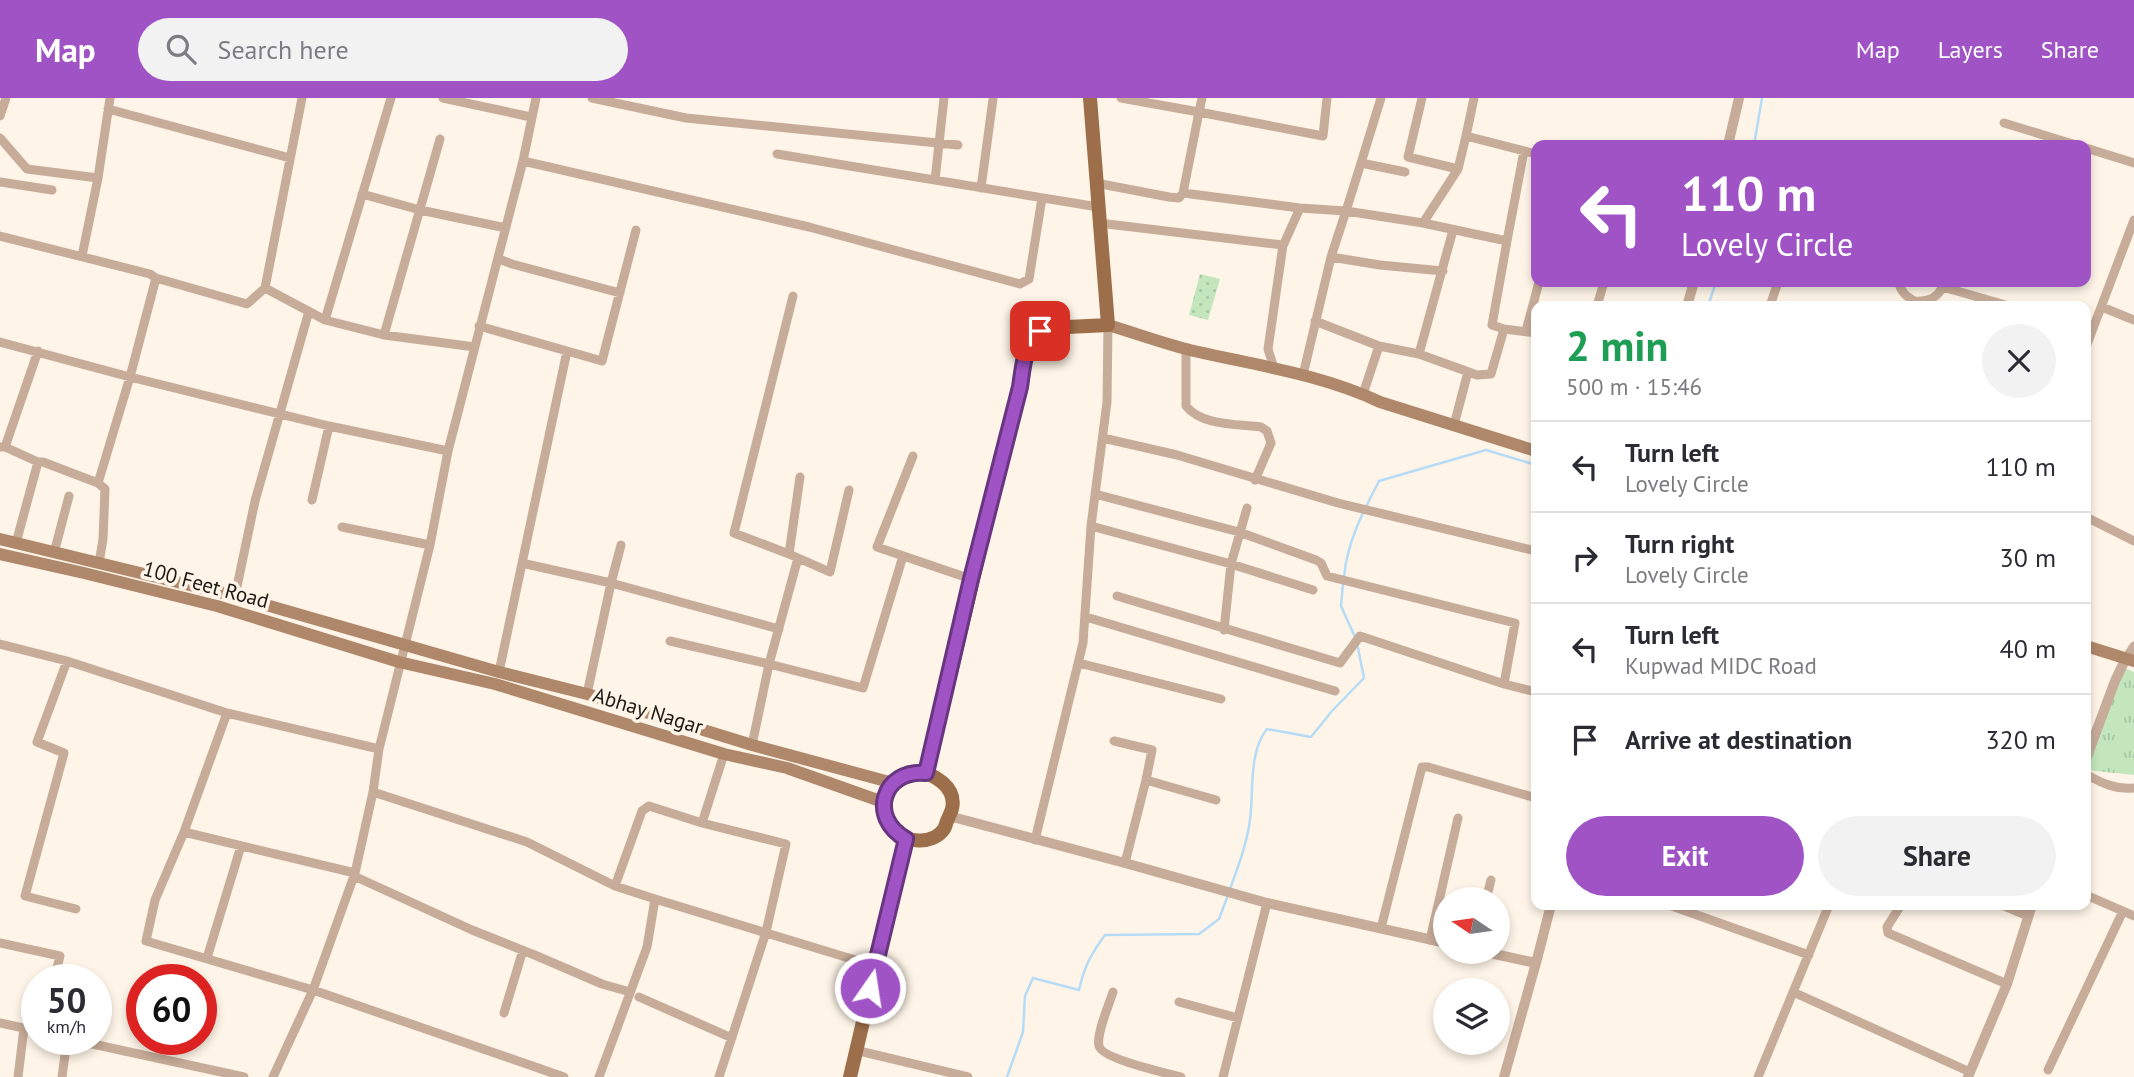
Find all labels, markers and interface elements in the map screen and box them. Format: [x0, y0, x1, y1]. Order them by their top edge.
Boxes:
search box [138, 18, 628, 81]
text: Map [35, 28, 96, 71]
icon: search [162, 30, 200, 68]
text: Search here [218, 33, 349, 66]
text: Map [1856, 34, 1900, 65]
text: Layers [1938, 34, 2003, 65]
text: Share [2041, 34, 2099, 65]
text: 110 m [1681, 161, 1816, 225]
icon: left [1566, 168, 1657, 259]
text: Lovely Circle [1681, 223, 1853, 265]
pin [1010, 301, 1070, 361]
icon: arrive [1021, 312, 1059, 350]
text: 2 min [1566, 318, 1668, 373]
button: close [1982, 324, 2056, 398]
text: 500 m · 15:46 [1566, 372, 1702, 401]
text: Turn left [1625, 436, 1719, 469]
icon: left [1566, 448, 1604, 486]
text: 110 m [1985, 450, 2056, 483]
text: Lovely Circle [1625, 469, 1749, 498]
text: Turn right [1625, 527, 1734, 560]
icon: right [1566, 539, 1604, 577]
text: 30 m [2000, 541, 2056, 574]
street label: 100 Feet Road [140, 555, 272, 614]
text: Lovely Circle [1625, 560, 1749, 589]
text: Turn left [1625, 618, 1719, 651]
icon: left [1566, 630, 1604, 668]
text: 40 m [2000, 632, 2056, 665]
text: Kupwad MIDC Road [1625, 651, 1817, 680]
street label: Abhay Nagar [590, 681, 706, 740]
icon: arrive [1566, 721, 1604, 759]
text: Arrive at destination [1625, 723, 1852, 756]
text: 320 m [1985, 723, 2056, 756]
button: Exit [1566, 816, 1804, 896]
button: Share [1818, 816, 2056, 896]
north arrow [1433, 887, 1510, 964]
map controls [1433, 887, 1510, 1055]
position arrow [833, 951, 907, 1025]
speed limit sign: 60 [126, 964, 217, 1055]
text: 50 [47, 977, 86, 1023]
button: layers [1433, 978, 1510, 1055]
text: km/h [47, 1015, 86, 1038]

